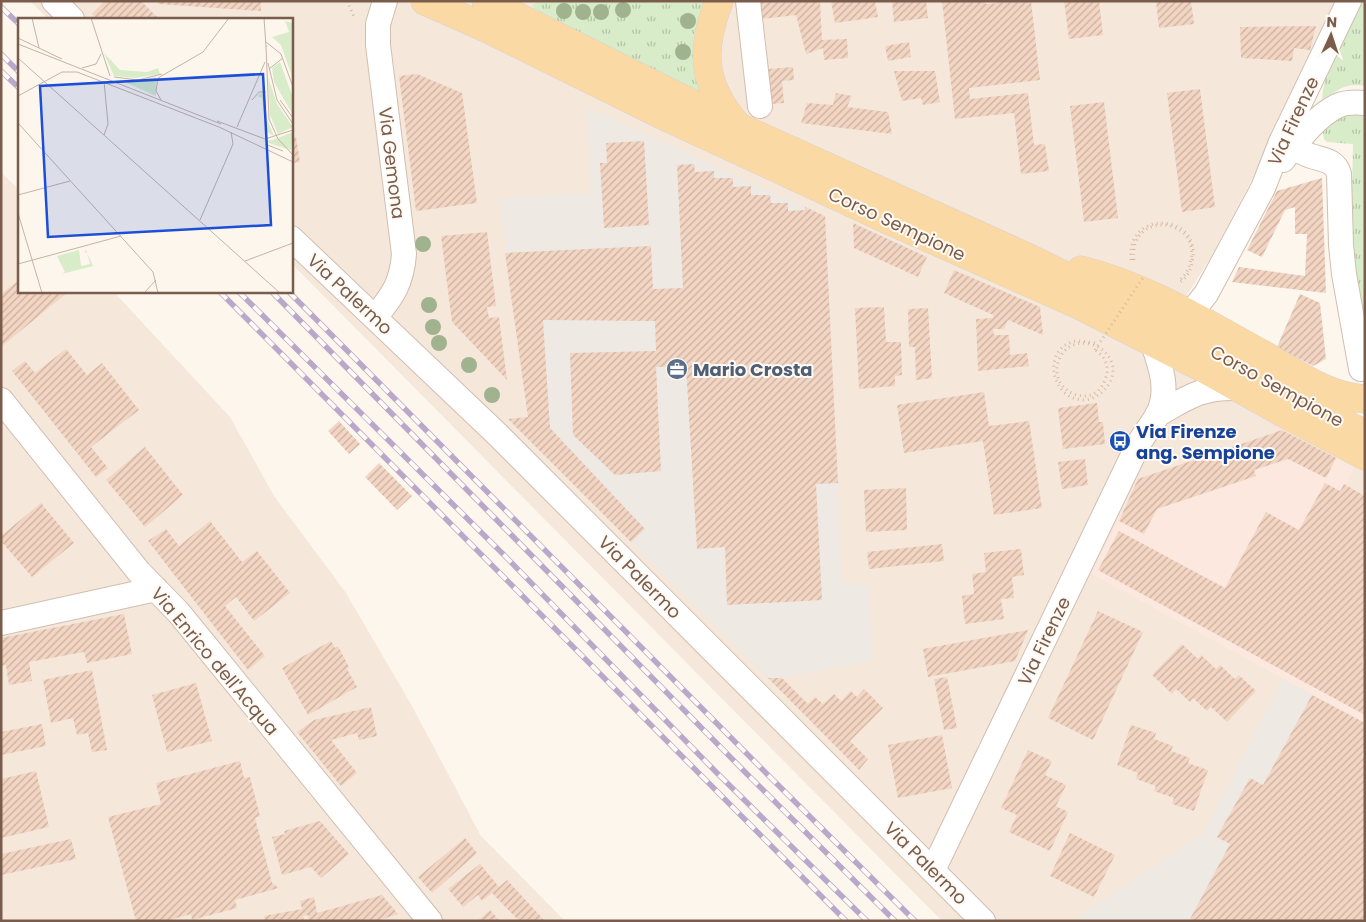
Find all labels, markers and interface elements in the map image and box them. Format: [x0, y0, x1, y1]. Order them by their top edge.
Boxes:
north arrow [1306, 10, 1356, 60]
text: N [1326, 12, 1337, 32]
inset map [18, 18, 292, 292]
street label: Via Firenze [1261, 72, 1325, 170]
street label: Via Gemona [373, 106, 411, 220]
street label: Corso Sempione [824, 181, 970, 267]
street label: Via Palermo [302, 248, 398, 340]
street label: Corso Sempione [1206, 339, 1348, 433]
office icon: Mario Crosta [665, 357, 689, 381]
place label: Mario Crosta [693, 357, 813, 382]
place label: Via Firenze ang. Sempione [1136, 419, 1275, 465]
bus stop icon: Via Firenze ang. Sempione [1108, 429, 1132, 453]
street label: Via Palermo [593, 530, 687, 624]
street label: Via Enrico dell'Acqua [145, 581, 285, 741]
street label: Via Firenze [1012, 592, 1076, 690]
street label: Via Palermo [879, 816, 973, 910]

